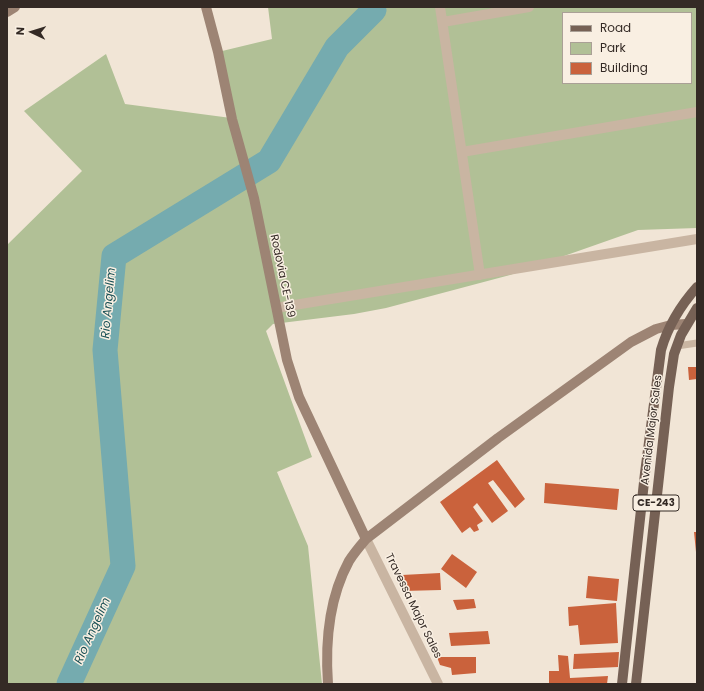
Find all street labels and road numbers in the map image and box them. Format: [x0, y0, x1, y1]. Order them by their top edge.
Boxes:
street label: Rodovia CE-139 [267, 233, 297, 319]
street label: Avenida Major Sales [639, 374, 665, 486]
road number: CE-243 [633, 495, 679, 511]
street label: Travessa Major Sales [382, 551, 444, 661]

